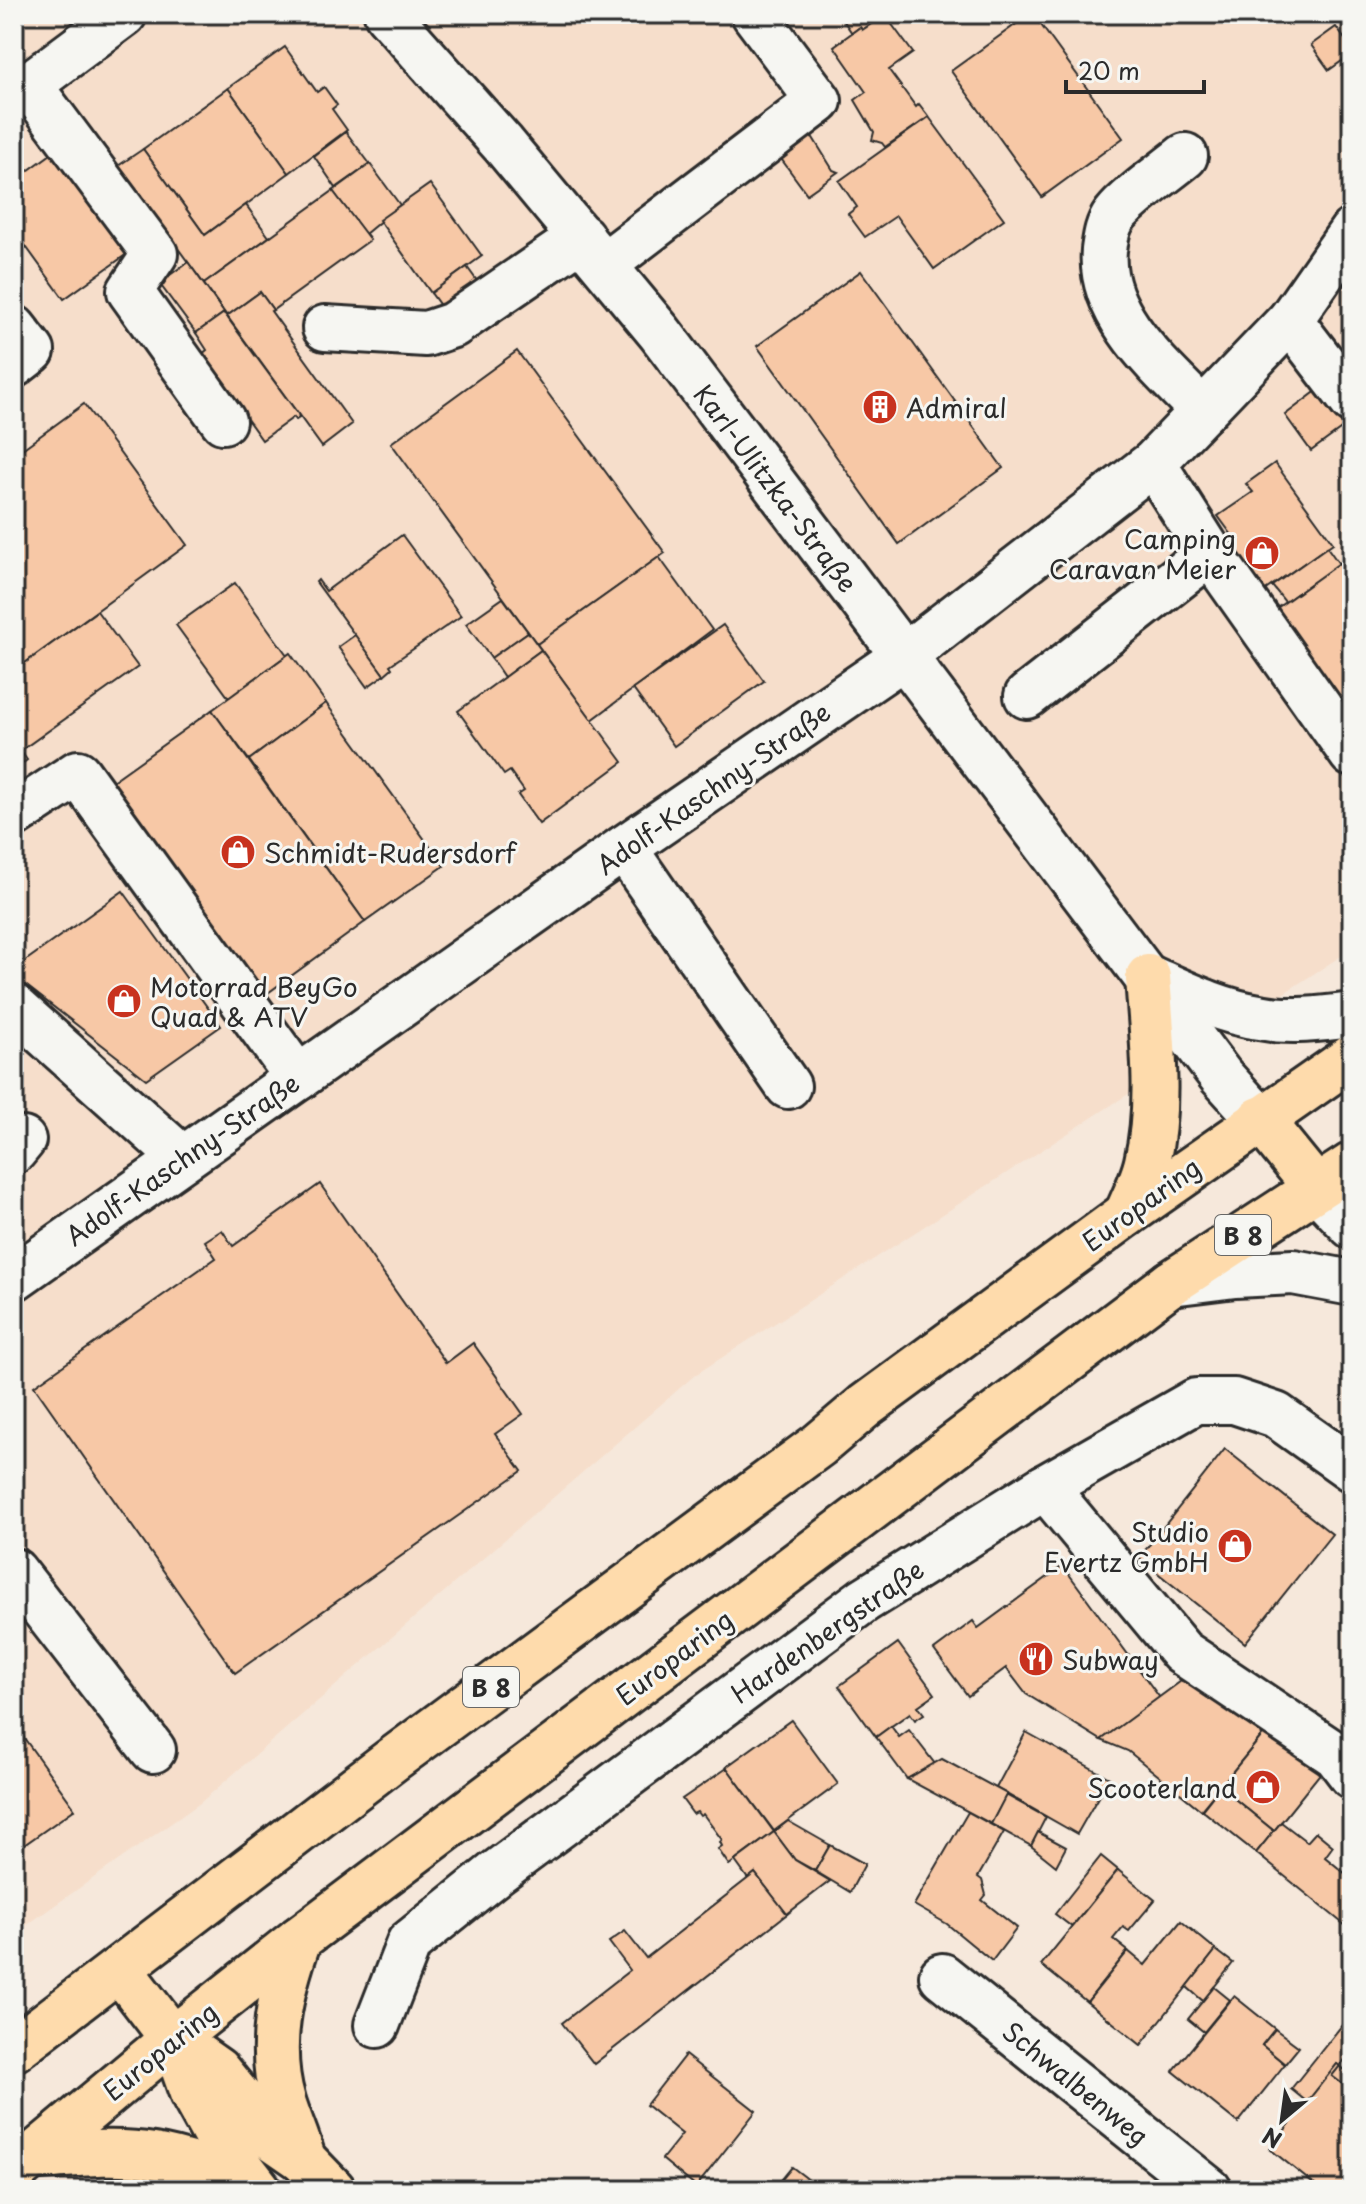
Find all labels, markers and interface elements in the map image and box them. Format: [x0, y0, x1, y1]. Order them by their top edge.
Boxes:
scale bar [1066, 44, 1204, 94]
text: 20 m [1078, 52, 1140, 88]
street label: Karl-Ulitzka-Straße [685, 376, 867, 600]
building icon: Admiral [861, 388, 899, 426]
place label: Admiral [906, 388, 1007, 427]
place label: Camping Caravan Meier [1049, 519, 1236, 588]
shop icon: Camping Caravan Meier [1243, 534, 1281, 572]
street label: Adolf-Kaschny-Straße [588, 692, 838, 884]
shop icon: Schmidt-Rudersdorf [219, 833, 257, 871]
place label: Schmidt-Rudersdorf [264, 833, 518, 872]
place label: Motorrad BeyGo Quad & ATV [150, 967, 358, 1036]
shop icon: Motorrad BeyGo Quad & ATV [105, 982, 143, 1020]
street label: Adolf-Kaschny-Straße [57, 1063, 307, 1255]
street label: Europaring [1074, 1148, 1208, 1260]
road number: B 8 [1215, 1215, 1271, 1255]
place label: Studio Evertz GmbH [1044, 1512, 1209, 1581]
shop icon: Studio Evertz GmbH [1216, 1527, 1254, 1565]
street label: Hardenbergstraße [723, 1550, 931, 1712]
street label: Europaring [607, 1600, 741, 1714]
restaurant icon: Subway [1017, 1640, 1055, 1678]
place label: Subway [1062, 1640, 1159, 1679]
road number: B 8 [463, 1667, 519, 1707]
place label: Scooterland [1087, 1768, 1237, 1807]
shop icon: Scooterland [1244, 1768, 1282, 1806]
street label: Europaring [94, 1992, 226, 2110]
street label: Schwalbenweg [994, 2012, 1158, 2154]
north arrow [1242, 2080, 1322, 2160]
text: N [1256, 2120, 1287, 2157]

